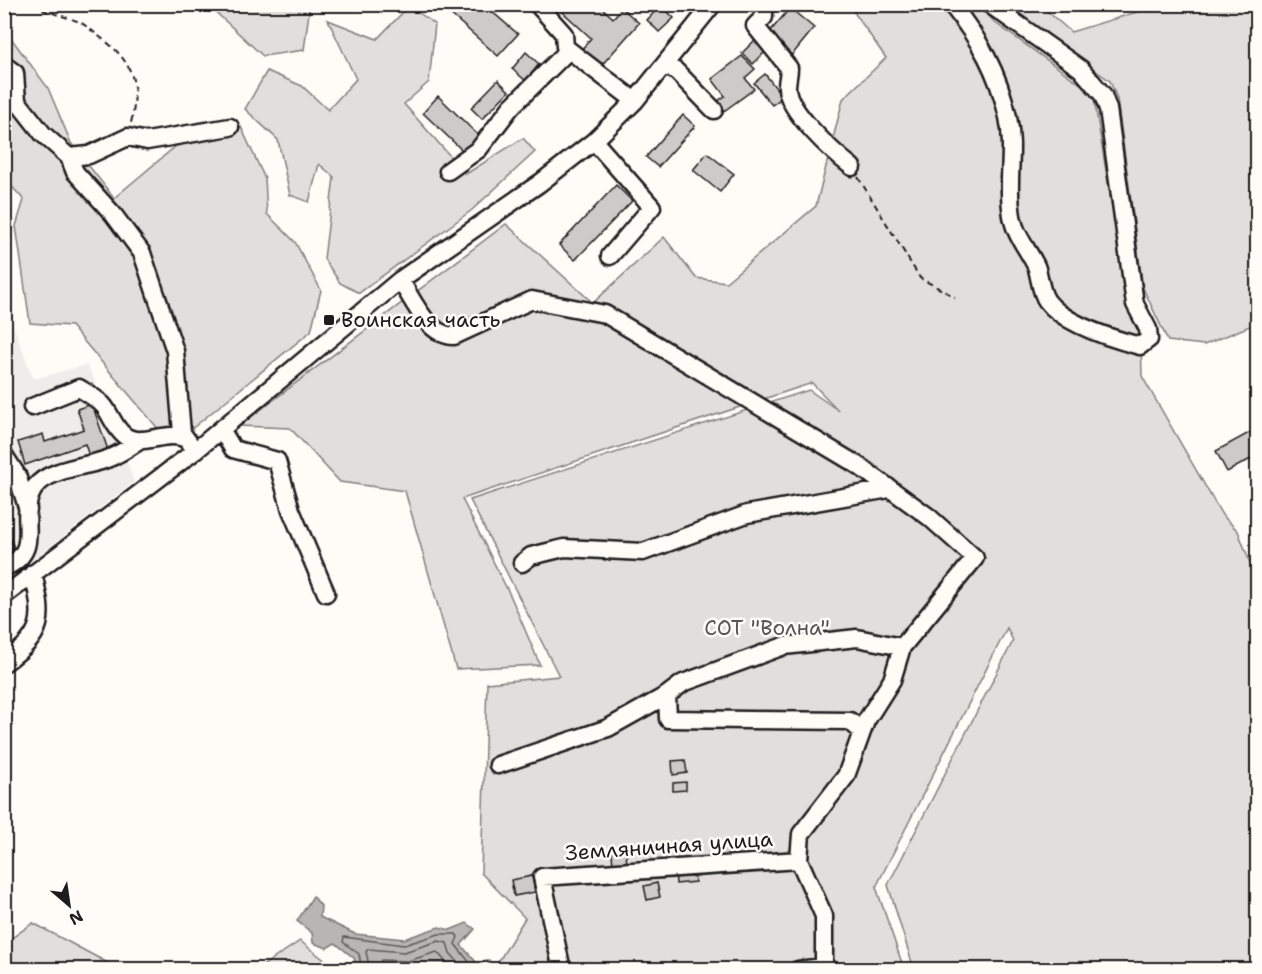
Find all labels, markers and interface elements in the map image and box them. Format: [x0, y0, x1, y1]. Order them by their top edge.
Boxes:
place label: Воинская часть [341, 306, 500, 334]
marker: Воинская часть [322, 313, 336, 327]
park label: СОТ "Волна" [704, 614, 830, 642]
street label: Земляничная улица [564, 825, 774, 867]
north arrow [39, 875, 99, 935]
text: N [65, 905, 87, 930]

